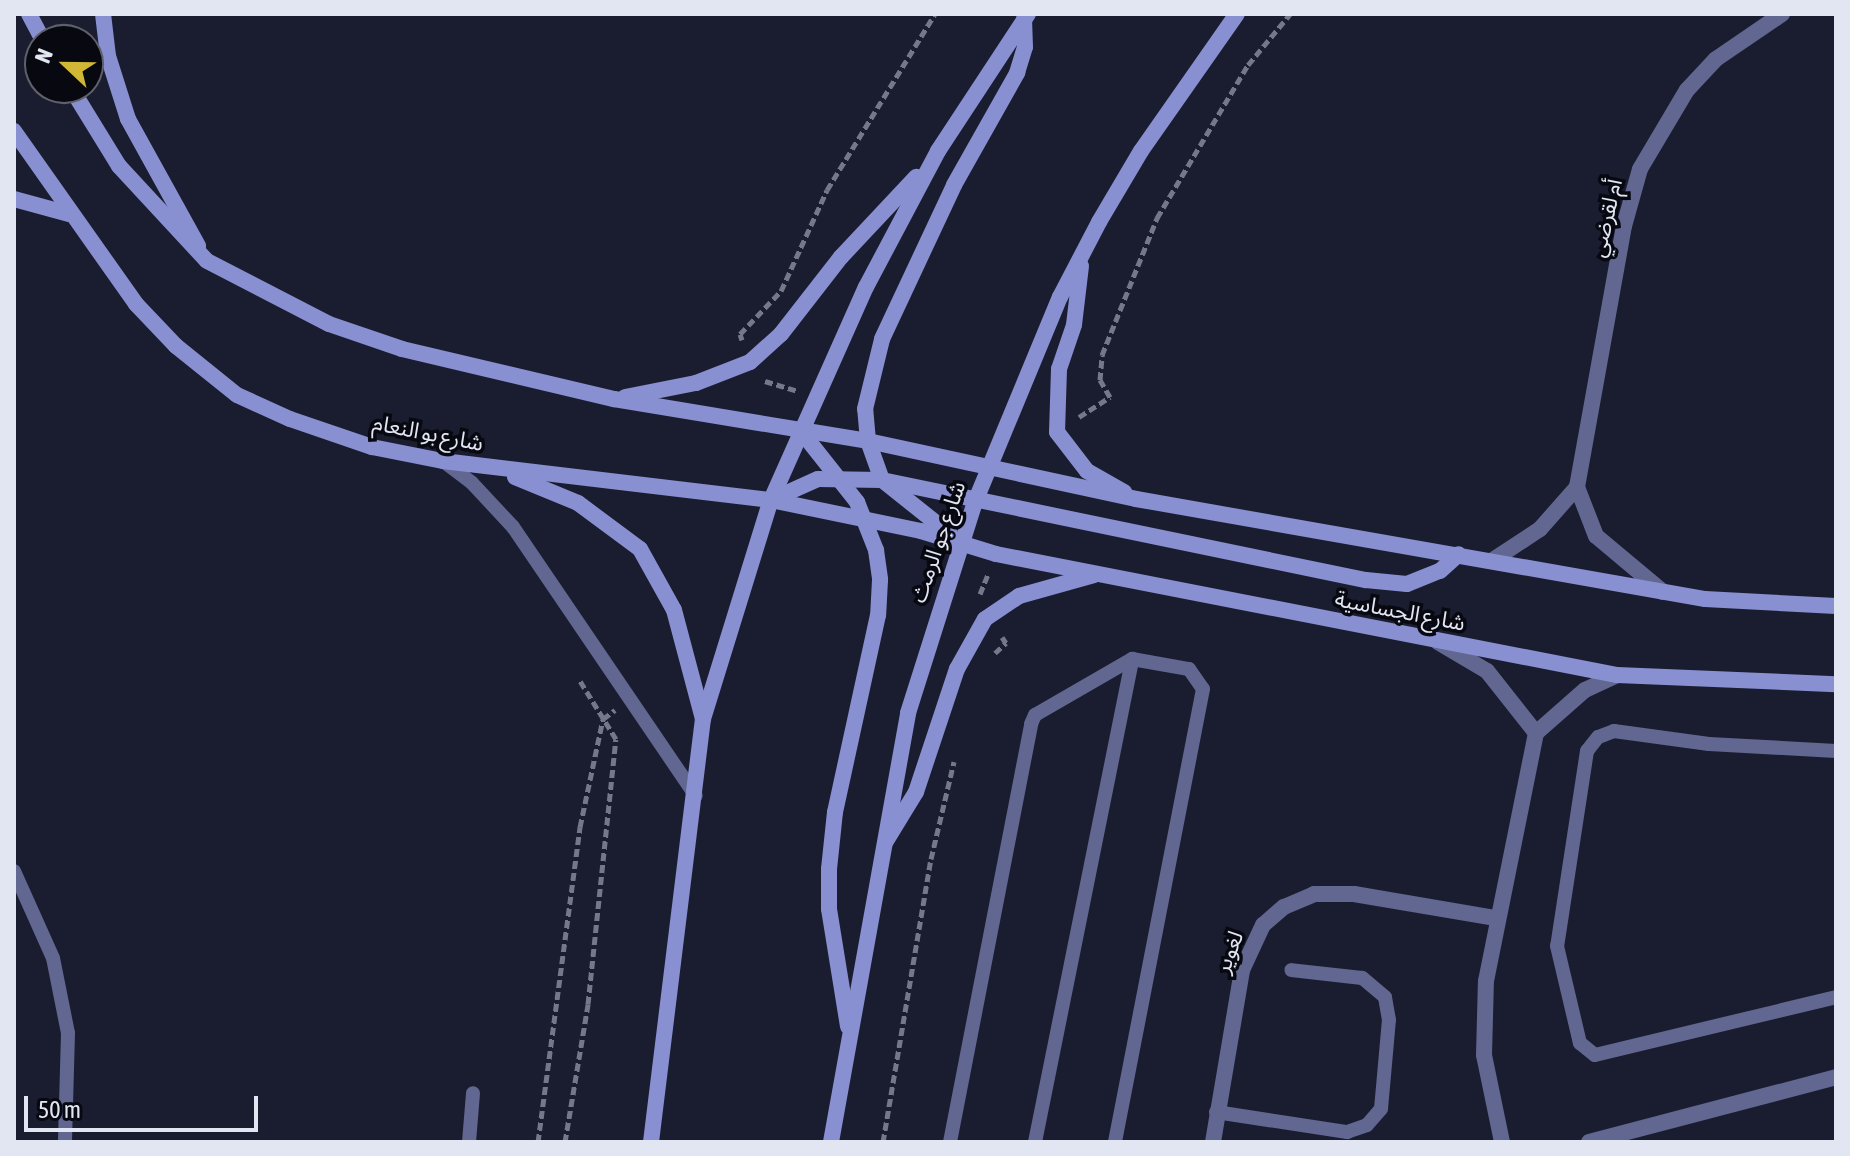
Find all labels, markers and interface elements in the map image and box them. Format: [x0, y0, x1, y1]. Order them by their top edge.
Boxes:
north arrow [24, 24, 104, 104]
text: N [29, 45, 58, 67]
street label: أم لقرضي [1584, 176, 1628, 260]
street label: شارع بو النعام [370, 409, 486, 457]
street label: شارع جو الرمث [905, 478, 971, 606]
street label: شارع الجساسية [1333, 585, 1467, 637]
street label: لغوير [1209, 927, 1249, 977]
scale bar [28, 1080, 262, 1130]
text: 50 m [38, 1096, 81, 1123]

